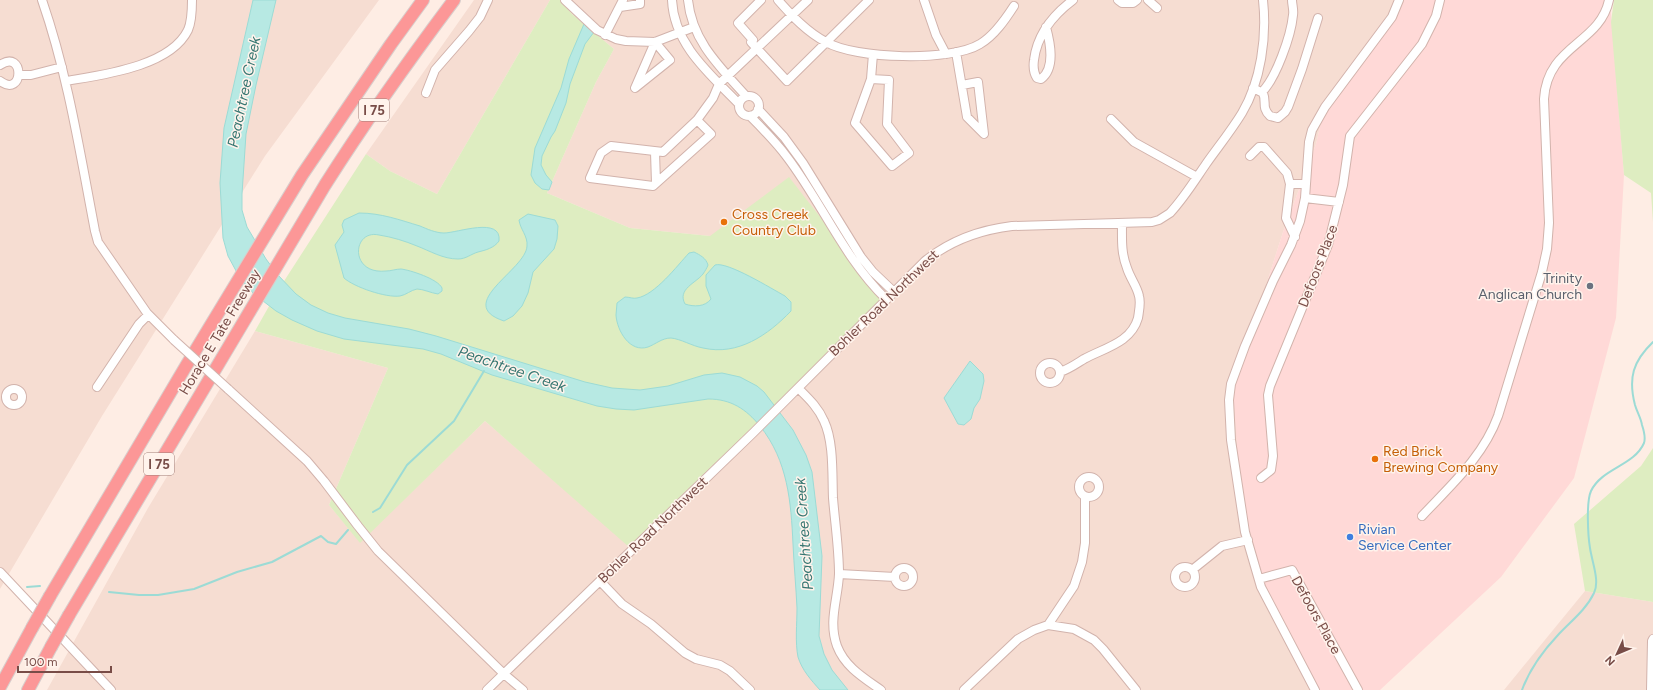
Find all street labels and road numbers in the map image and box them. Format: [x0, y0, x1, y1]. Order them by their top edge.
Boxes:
road number: I 75 [359, 99, 389, 121]
street label: Defoors Place [1294, 222, 1342, 310]
street label: Bohler Road Northwest [826, 246, 942, 360]
street label: Horace E Tate Freeway [176, 265, 265, 398]
road number: I 75 [144, 453, 174, 475]
street label: Bohler Road Northwest [595, 473, 711, 587]
street label: Defoors Place [1287, 573, 1345, 657]

